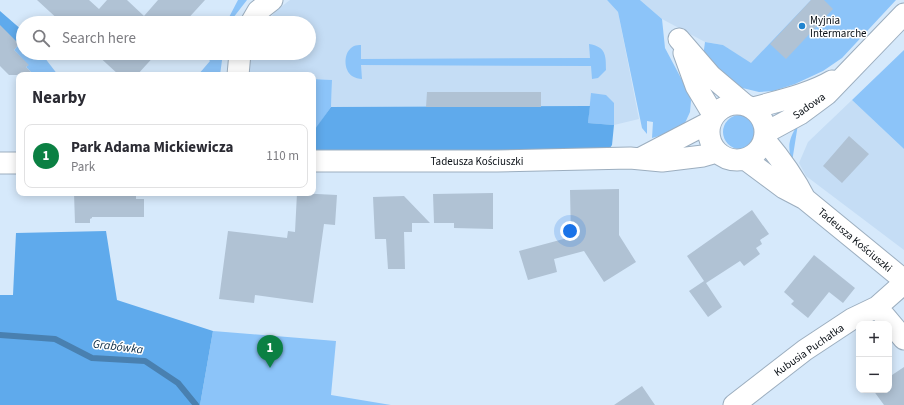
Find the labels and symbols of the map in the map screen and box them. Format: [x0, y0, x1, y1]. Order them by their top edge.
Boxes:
place label: Myjnia Intermarche [810, 13, 867, 41]
marker: Myjnia Intermarche [797, 21, 807, 31]
street label: Sadowa [790, 89, 828, 123]
street label: Tadeusza Kościuszki [431, 154, 523, 169]
street label: Tadeusza Kościuszki [815, 204, 895, 276]
your location [560, 221, 580, 241]
street label: Kubusia Puchatka [771, 320, 847, 380]
water label: Grabówka [92, 335, 145, 359]
pin: 1 [257, 335, 283, 368]

